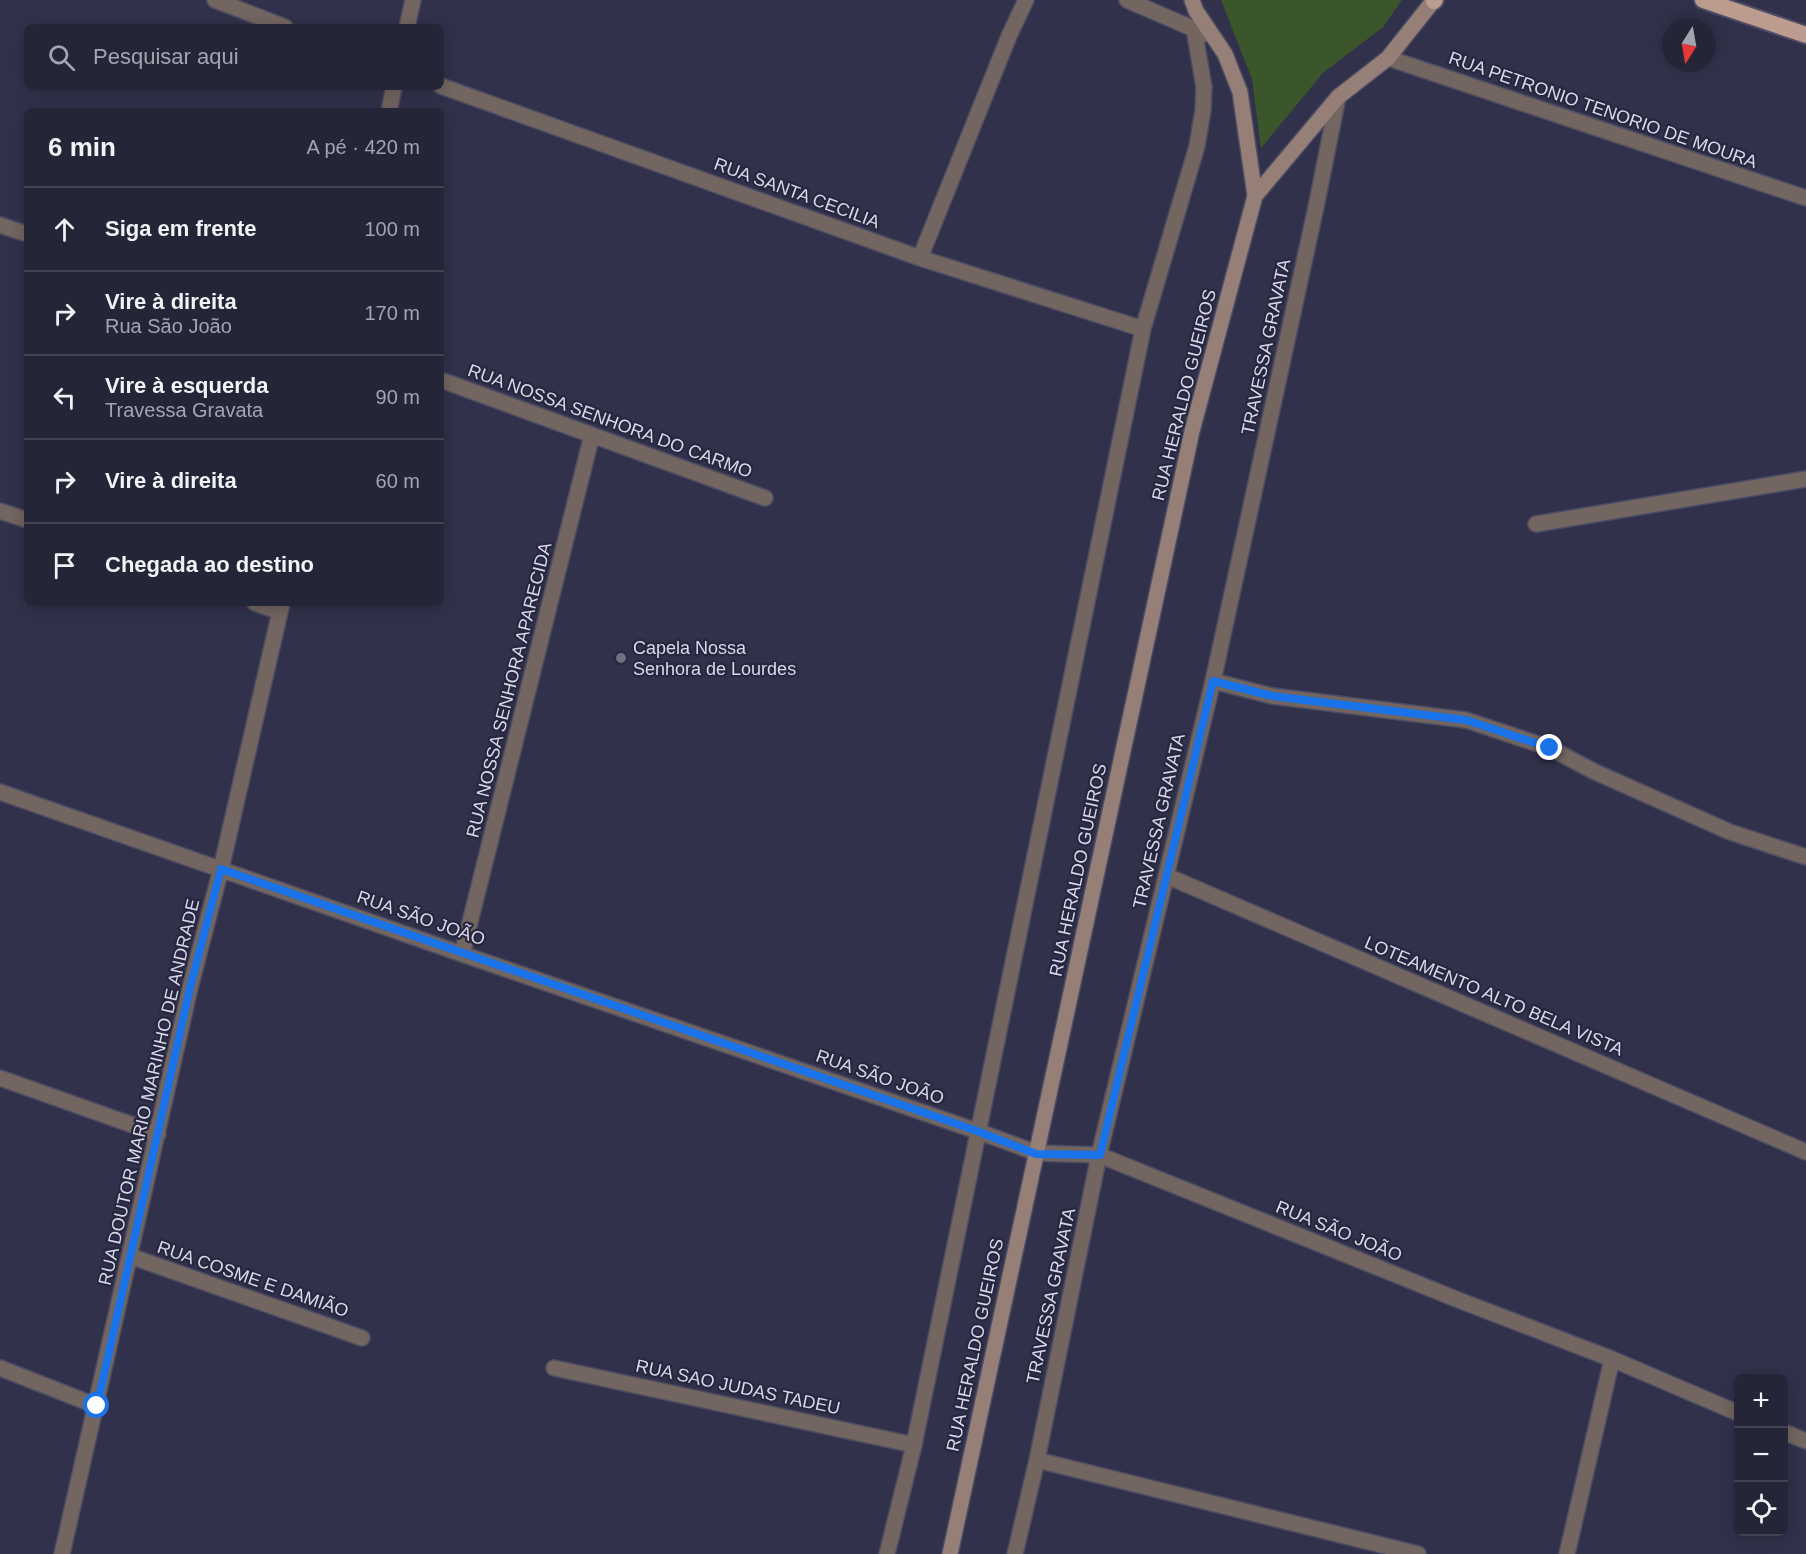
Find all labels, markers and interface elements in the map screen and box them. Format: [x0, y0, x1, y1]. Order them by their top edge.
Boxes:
north arrow [1662, 18, 1716, 72]
search box [24, 24, 444, 90]
icon: search [45, 41, 78, 74]
text: Pesquisar aqui [93, 44, 239, 69]
street label: RUA PETRONIO TENORIO DE MOURA [1446, 48, 1760, 172]
text: 6 min [48, 132, 116, 162]
text: A pé · 420 m [307, 136, 420, 158]
street label: RUA SANTA CECILIA [711, 154, 883, 232]
icon: ahead [48, 213, 81, 246]
text: Siga em frente [105, 216, 257, 241]
text: 100 m [364, 218, 420, 240]
street label: TRAVESSA GRAVATA [1238, 257, 1294, 437]
street label: RUA HERALDO GUEIROS [1148, 287, 1220, 503]
text: Vire à direita [105, 289, 237, 314]
icon: right [48, 297, 81, 330]
text: 170 m [364, 302, 420, 324]
text: Rua São João [105, 315, 232, 337]
street label: RUA NOSSA SENHORA DO CARMO [465, 360, 755, 482]
text: Vire à esquerda [105, 373, 268, 398]
icon: left [48, 381, 81, 414]
text: 90 m [376, 386, 420, 408]
text: Travessa Gravata [105, 399, 263, 421]
icon: right [48, 465, 81, 498]
text: Vire à direita [105, 468, 237, 493]
text: 60 m [376, 470, 420, 492]
street label: RUA NOSSA SENHORA APARECIDA [463, 540, 555, 840]
icon: arrive [48, 549, 81, 582]
text: Chegada ao destino [105, 552, 314, 577]
place label: Capela Nossa Senhora de Lourdes [633, 638, 796, 679]
marker: Capela Nossa Senhora de Lourdes [614, 651, 628, 665]
street label: TRAVESSA GRAVATA [1129, 731, 1189, 911]
route end [1536, 734, 1562, 760]
street label: RUA HERALDO GUEIROS [1046, 762, 1110, 978]
street label: RUA SÃO JOÃO [354, 886, 488, 949]
street label: RUA DOUTOR MARIO MARINHO DE ANDRADE [95, 897, 203, 1287]
street label: LOTEAMENTO ALTO BELA VISTA [1362, 932, 1626, 1060]
street label: RUA SÃO JOÃO [813, 1045, 947, 1108]
street label: RUA SÃO JOÃO [1273, 1196, 1405, 1265]
street label: TRAVESSA GRAVATA [1023, 1206, 1079, 1386]
street label: RUA COSME E DAMIÃO [155, 1236, 352, 1321]
street label: RUA HERALDO GUEIROS [943, 1237, 1007, 1453]
street label: RUA SAO JUDAS TADEU [634, 1356, 842, 1418]
map controls [1734, 1374, 1788, 1536]
button: + [1734, 1374, 1788, 1428]
route start [83, 1392, 109, 1418]
button: − [1734, 1428, 1788, 1482]
button: locate [1734, 1482, 1788, 1536]

